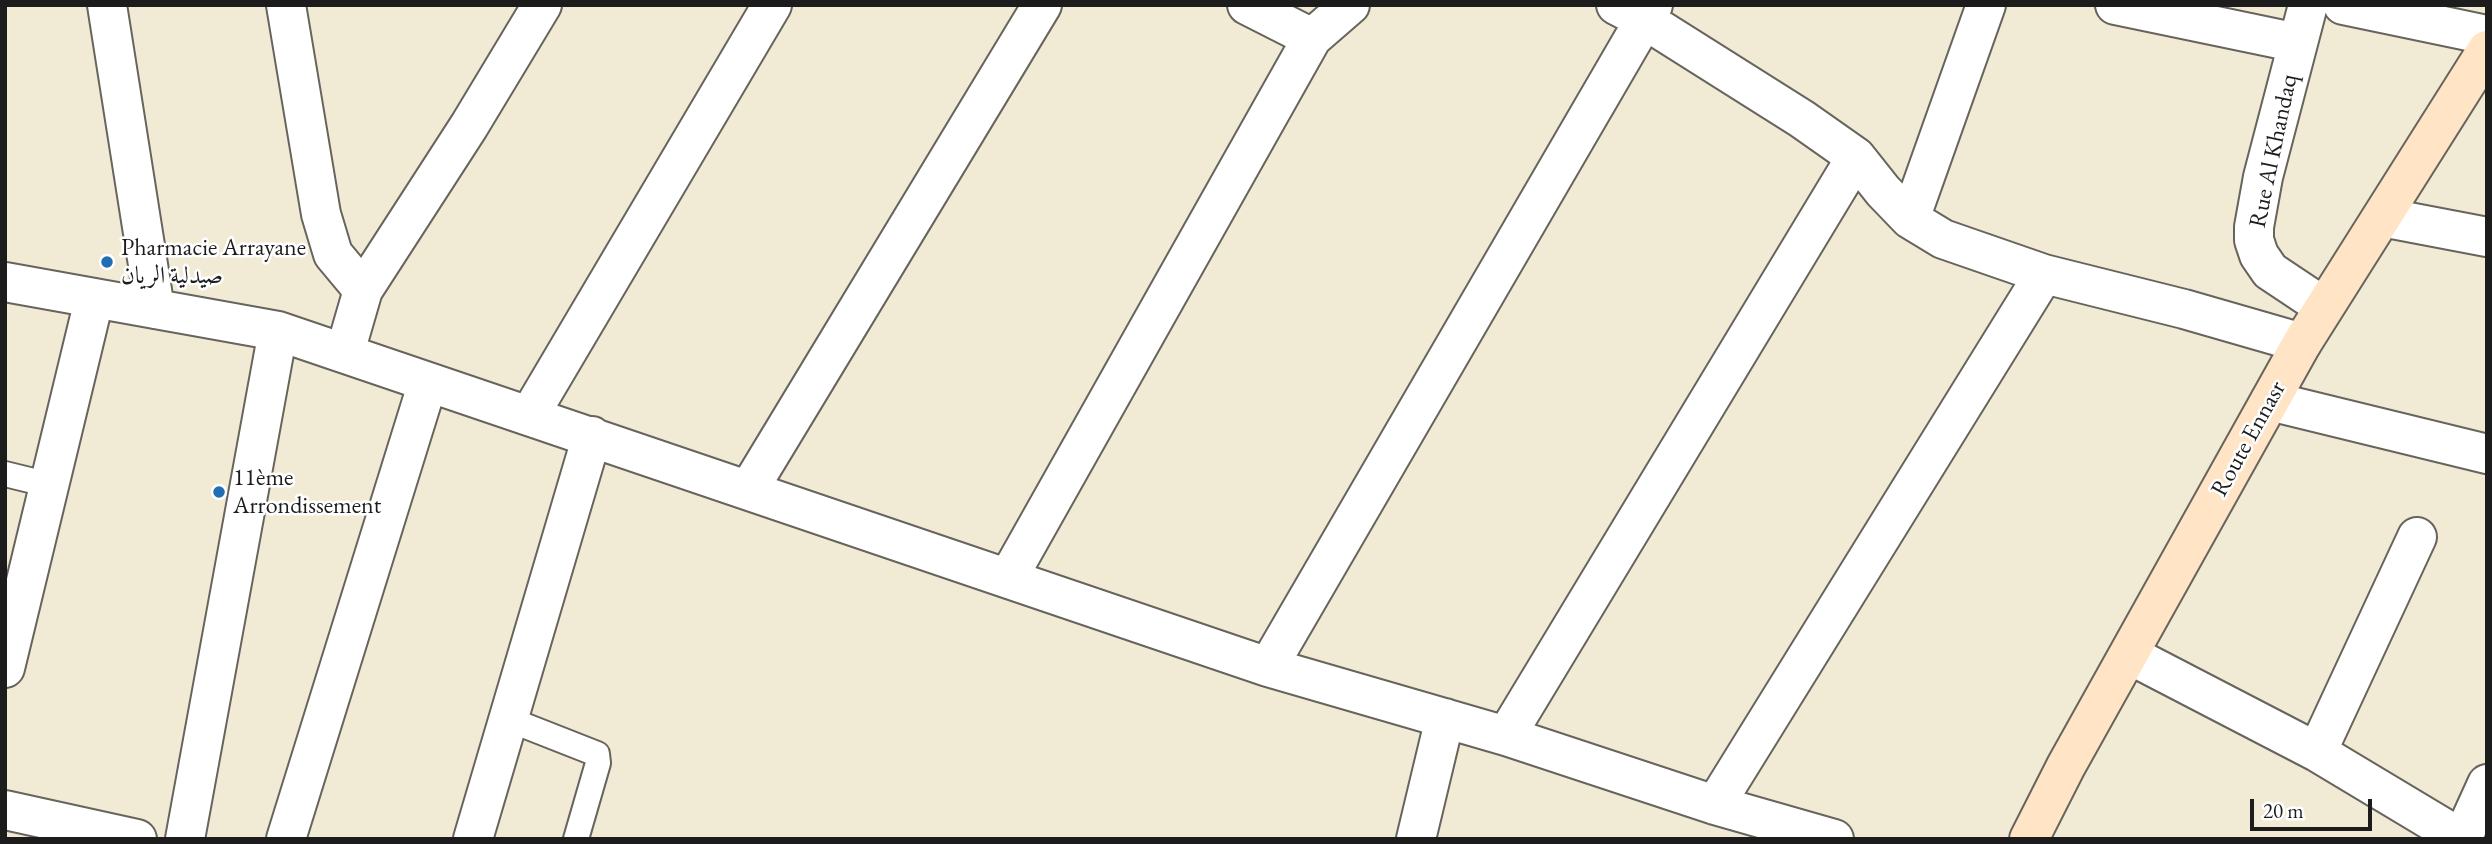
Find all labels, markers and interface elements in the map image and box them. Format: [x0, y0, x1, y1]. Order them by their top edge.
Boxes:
street label: Rue Al Khandaq [2244, 72, 2304, 230]
place label: Pharmacie Arrayane صيدلية الريان [121, 234, 306, 290]
marker: Pharmacie Arrayane صيدلية الريان [99, 254, 115, 270]
street label: Route Ennasr [2205, 376, 2293, 502]
place label: 11ème Arrondissement [233, 464, 381, 520]
marker: 11ème Arrondissement [211, 484, 227, 500]
scale bar [2254, 784, 2376, 828]
text: 20 m [2263, 797, 2304, 824]

